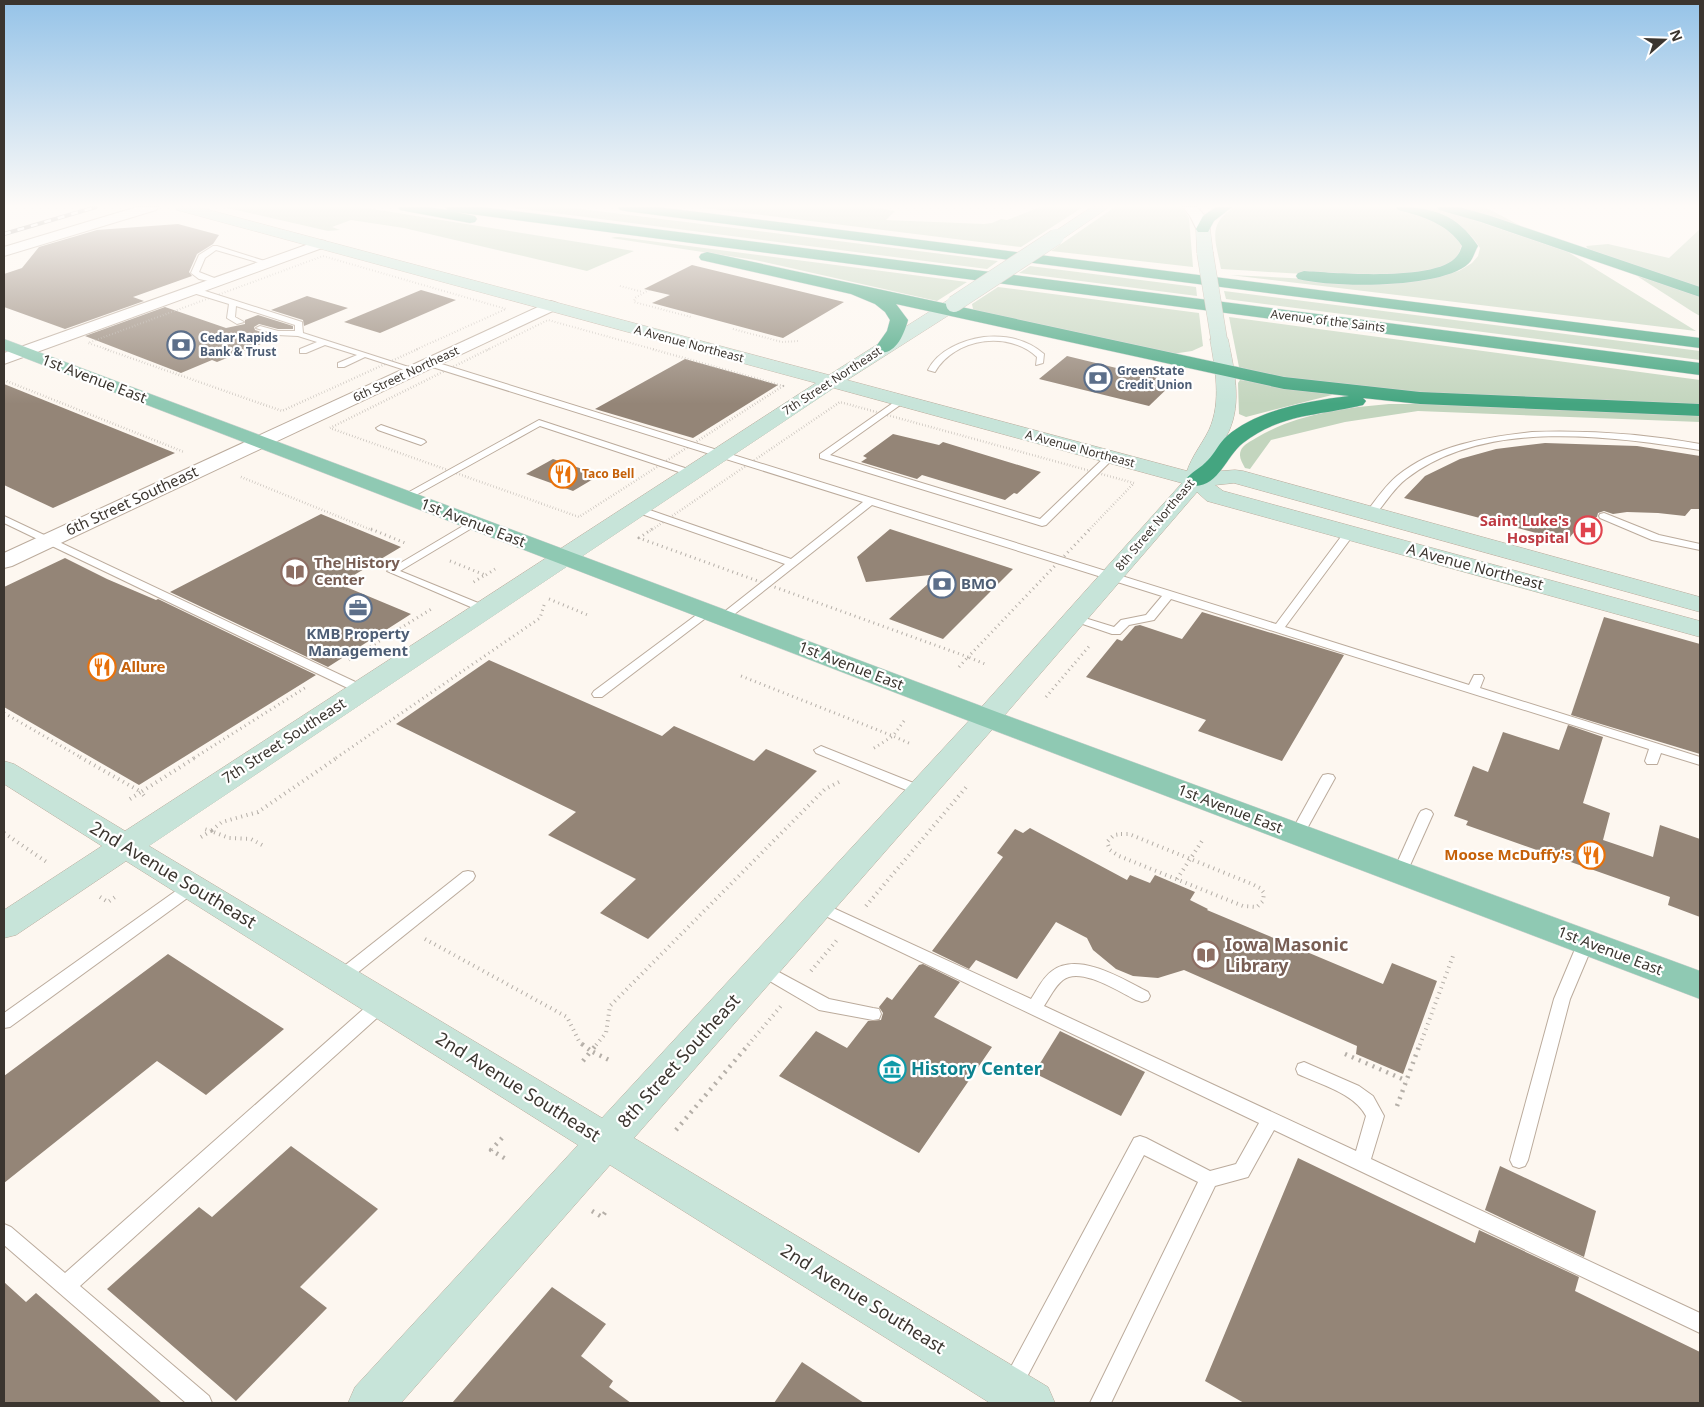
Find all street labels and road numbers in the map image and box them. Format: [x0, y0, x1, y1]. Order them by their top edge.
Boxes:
street label: Avenue of the Saints [1270, 305, 1387, 336]
street label: A Avenue Northeast [632, 321, 746, 366]
street label: 6th Street Northeast [350, 341, 462, 406]
street label: 7th Street Northeast [779, 342, 885, 419]
street label: 1st Avenue East [39, 349, 150, 407]
street label: A Avenue Northeast [1023, 426, 1137, 471]
street label: 6th Street Southeast [62, 460, 201, 540]
street label: 8th Street Northeast [1111, 475, 1199, 574]
street label: 1st Avenue East [418, 493, 529, 551]
street label: A Avenue Northeast [1405, 538, 1546, 594]
street label: 1st Avenue East [796, 636, 907, 694]
street label: 7th Street Southeast [218, 692, 350, 788]
street label: 1st Avenue East [1175, 779, 1286, 837]
street label: 2nd Avenue Southeast [86, 815, 262, 934]
street label: 1st Avenue East [1555, 921, 1666, 979]
street label: 8th Street Southeast [612, 988, 745, 1132]
street label: 2nd Avenue Southeast [432, 1026, 606, 1147]
street label: 2nd Avenue Southeast [777, 1238, 951, 1359]

